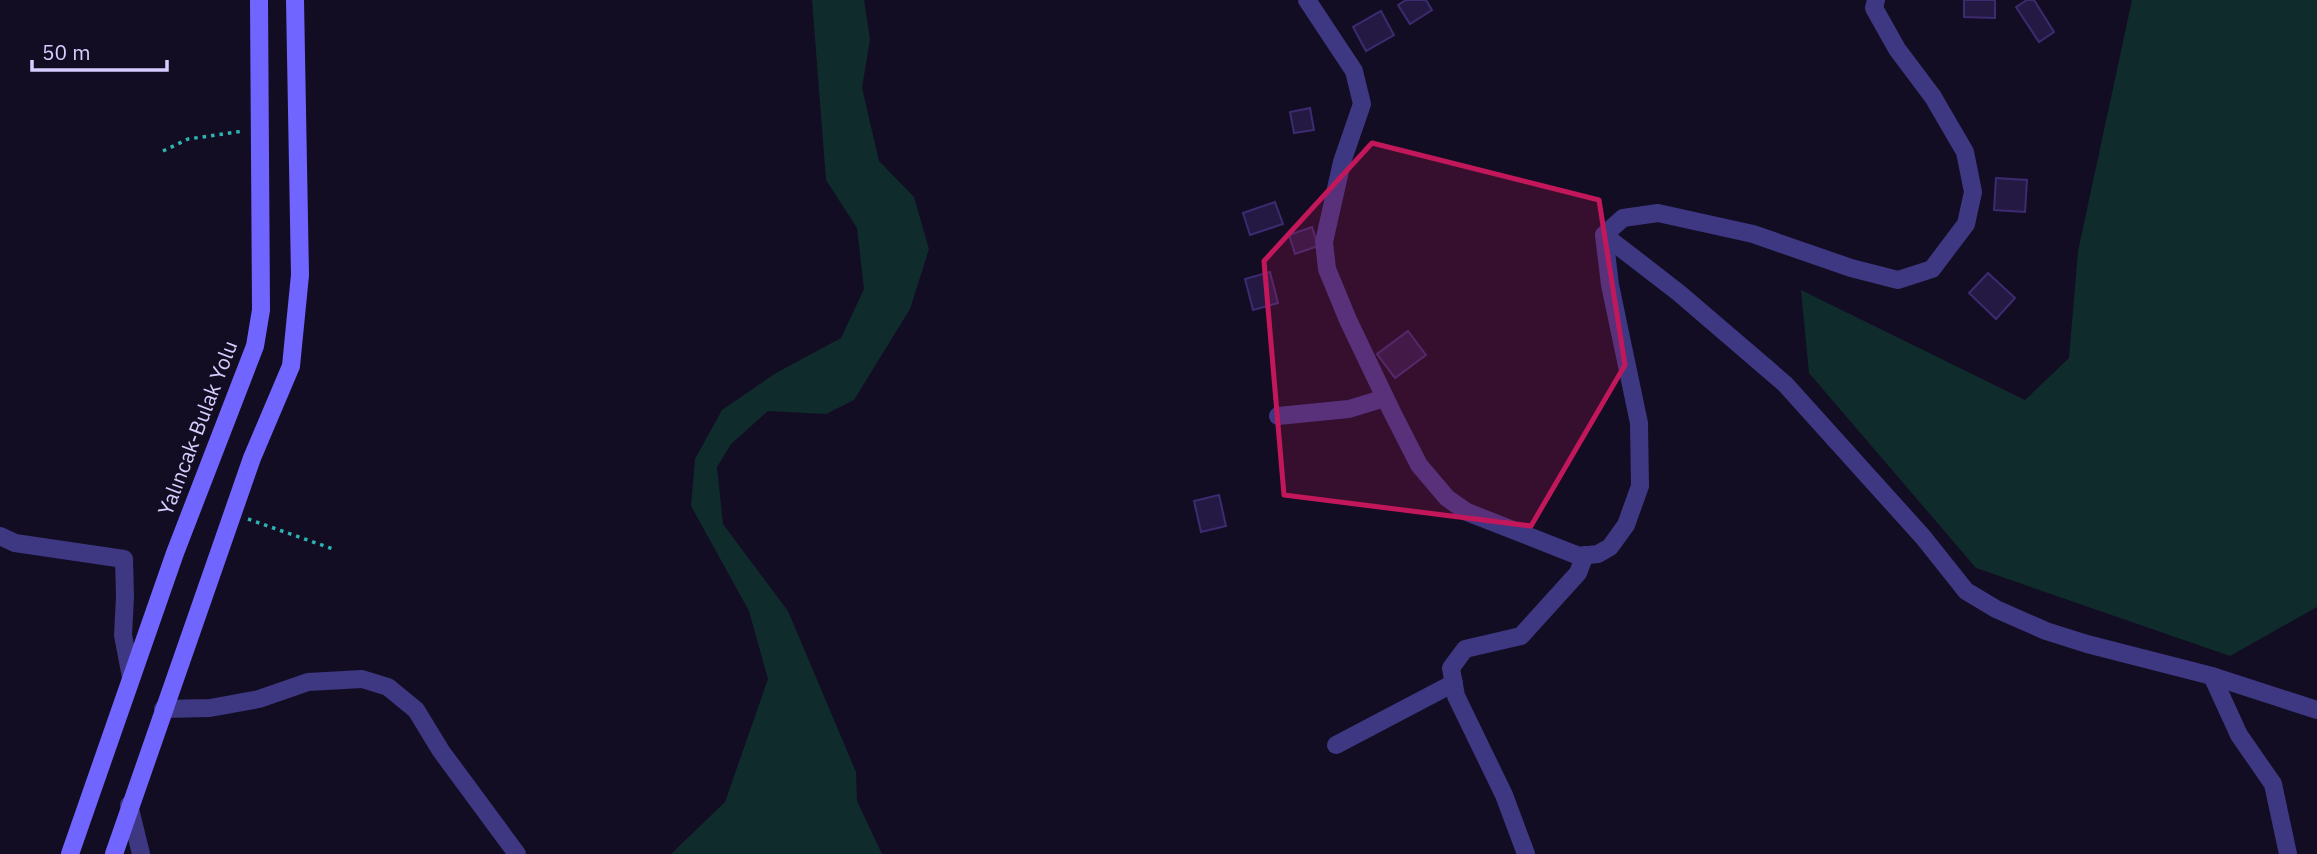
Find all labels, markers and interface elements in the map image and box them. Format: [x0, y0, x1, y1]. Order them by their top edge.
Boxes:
scale bar [32, 28, 166, 72]
text: 50 m [42, 38, 91, 66]
street label: Yalıncak-Bulak Yolu [151, 336, 243, 519]

